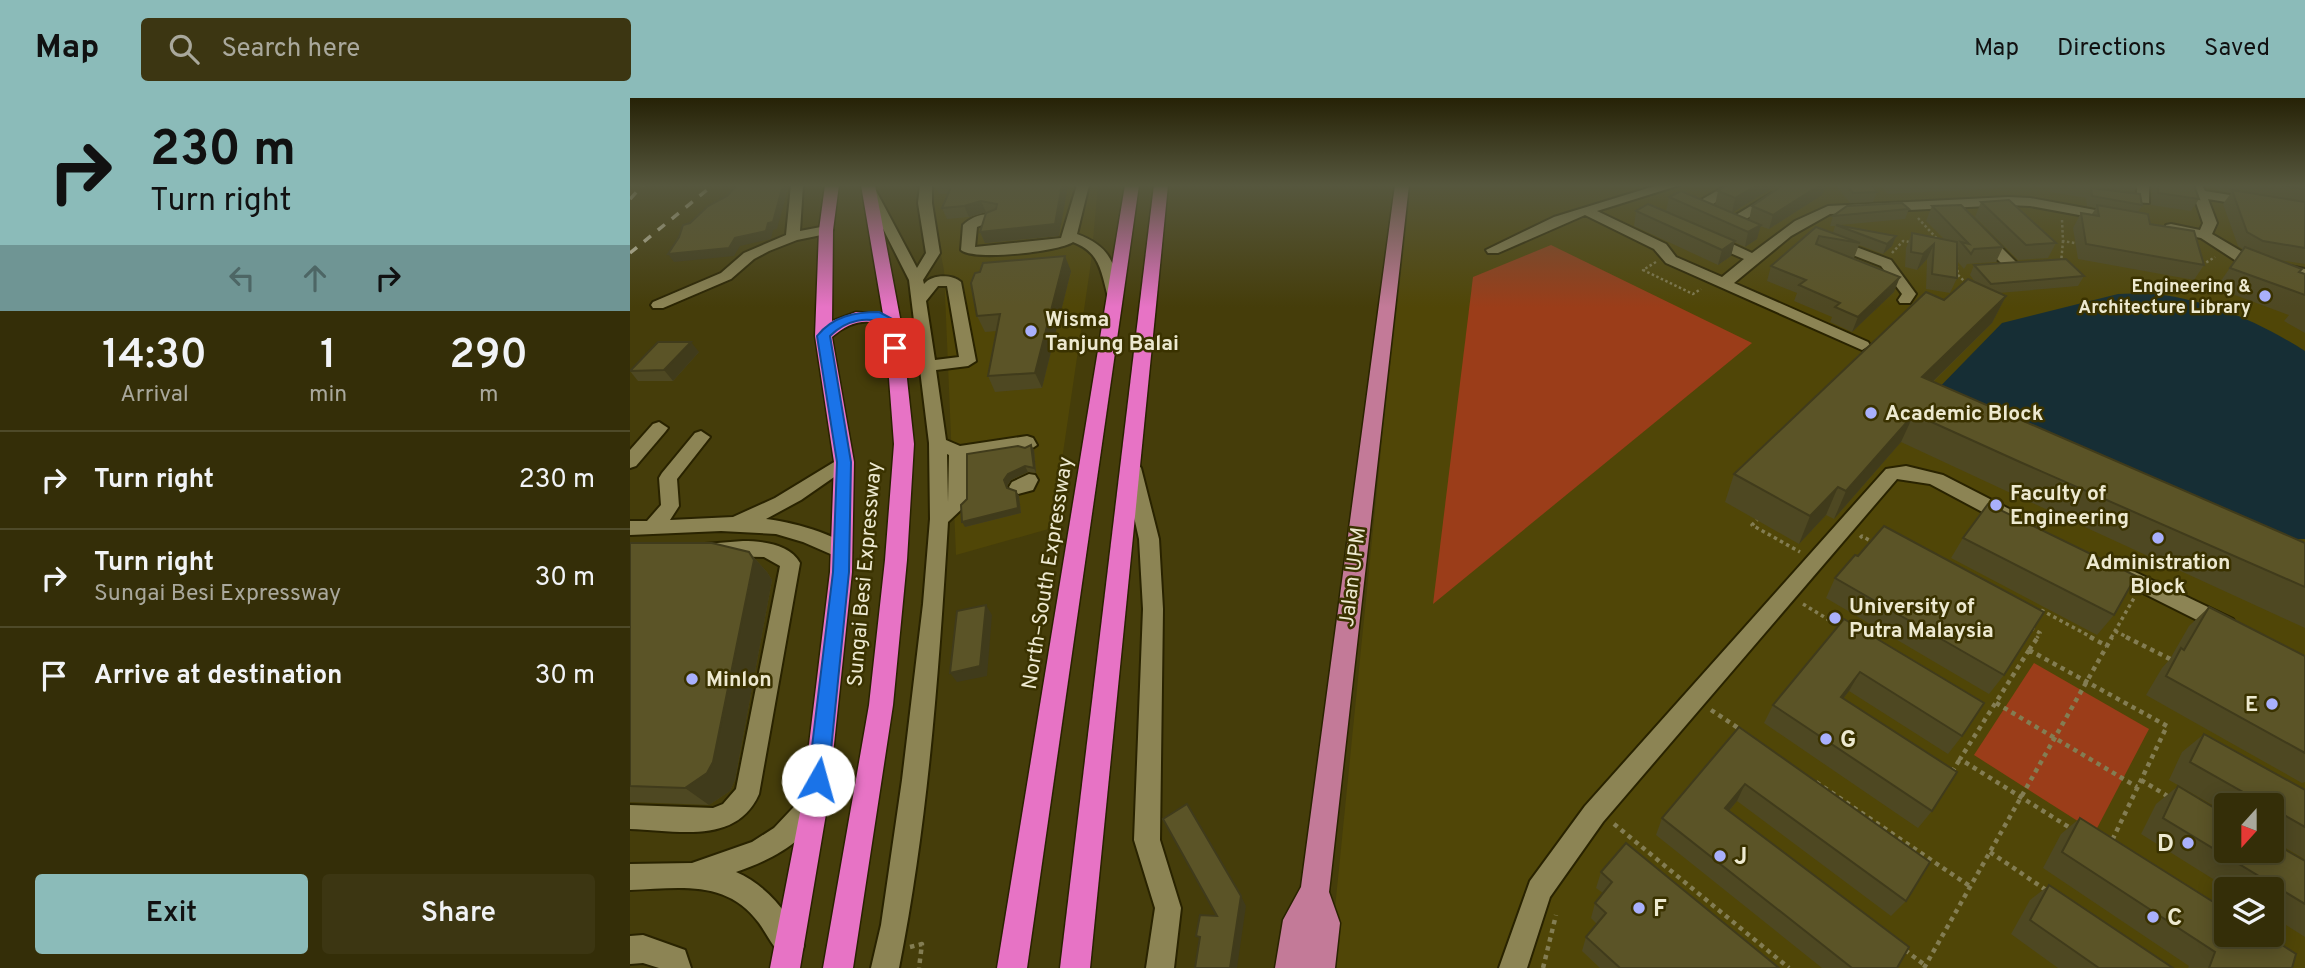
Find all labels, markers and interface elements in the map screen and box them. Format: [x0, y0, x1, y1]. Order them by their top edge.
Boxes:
search box [141, 18, 631, 81]
text: Map [35, 28, 99, 70]
icon: search [165, 30, 203, 68]
text: Search here [221, 33, 360, 66]
text: Map [1974, 34, 2019, 64]
text: Directions [2057, 34, 2166, 64]
text: Saved [2204, 34, 2270, 64]
text: 230 m [150, 121, 296, 183]
icon: right [35, 126, 126, 217]
text: Turn right [150, 182, 292, 222]
icon: left [223, 259, 261, 297]
icon: ahead [296, 259, 334, 297]
icon: right [369, 259, 407, 297]
place label: Engineering & Architecture Library [2078, 276, 2251, 320]
marker: Engineering & Architecture Library [2257, 288, 2273, 304]
place label: Wisma Tanjung Balai [1045, 307, 1179, 358]
pin [865, 318, 925, 378]
marker: Wisma Tanjung Balai [1023, 323, 1039, 339]
icon: arrive [876, 329, 914, 367]
text: 14:30 [102, 330, 207, 383]
text: 1 [320, 330, 336, 383]
text: 290 [449, 330, 528, 383]
text: Arrival [120, 381, 189, 410]
text: min [309, 381, 347, 410]
text: m [479, 381, 498, 410]
place label: Academic Block [1885, 401, 2044, 428]
marker: Academic Block [1863, 405, 1879, 421]
street label: North–South Expressway [1017, 455, 1080, 692]
icon: right [35, 461, 73, 499]
street label: Sungai Besi Expressway [842, 461, 889, 688]
text: Turn right [94, 464, 214, 497]
text: 230 m [519, 464, 595, 497]
place label: Faculty of Engineering [2010, 481, 2129, 532]
marker: Faculty of Engineering [1988, 497, 2004, 513]
street label: Jalan UPM [1334, 526, 1373, 629]
marker: Administration Block [2150, 530, 2166, 546]
text: Turn right [94, 547, 214, 580]
place label: Administration Block [2086, 550, 2230, 601]
icon: right [35, 559, 73, 597]
text: 30 m [535, 562, 595, 595]
text: Sungai Besi Expressway [94, 580, 341, 609]
place label: University of Putra Malaysia [1849, 594, 1994, 645]
marker: University of Putra Malaysia [1827, 610, 1843, 626]
icon: arrive [35, 657, 73, 695]
text: Arrive at destination [94, 660, 342, 693]
text: 30 m [535, 660, 595, 693]
place label: Minlon [706, 667, 772, 694]
marker: Minlon [684, 671, 700, 687]
place label: E [2245, 692, 2258, 719]
marker: E [2264, 696, 2280, 712]
place label: G [1840, 726, 1856, 756]
marker: G [1818, 731, 1834, 747]
position arrow [781, 743, 855, 817]
north arrow [2214, 793, 2284, 863]
map controls [2214, 793, 2284, 947]
place label: D [2157, 830, 2174, 860]
marker: D [2180, 835, 2196, 851]
place label: J [1734, 843, 1747, 873]
marker: J [1712, 848, 1728, 864]
button: Exit [35, 874, 308, 954]
button: Share [322, 874, 595, 954]
button: layers [2214, 877, 2284, 947]
place label: F [1653, 895, 1667, 925]
marker: F [1631, 900, 1647, 916]
place label: C [2167, 904, 2182, 934]
marker: C [2145, 909, 2161, 925]

